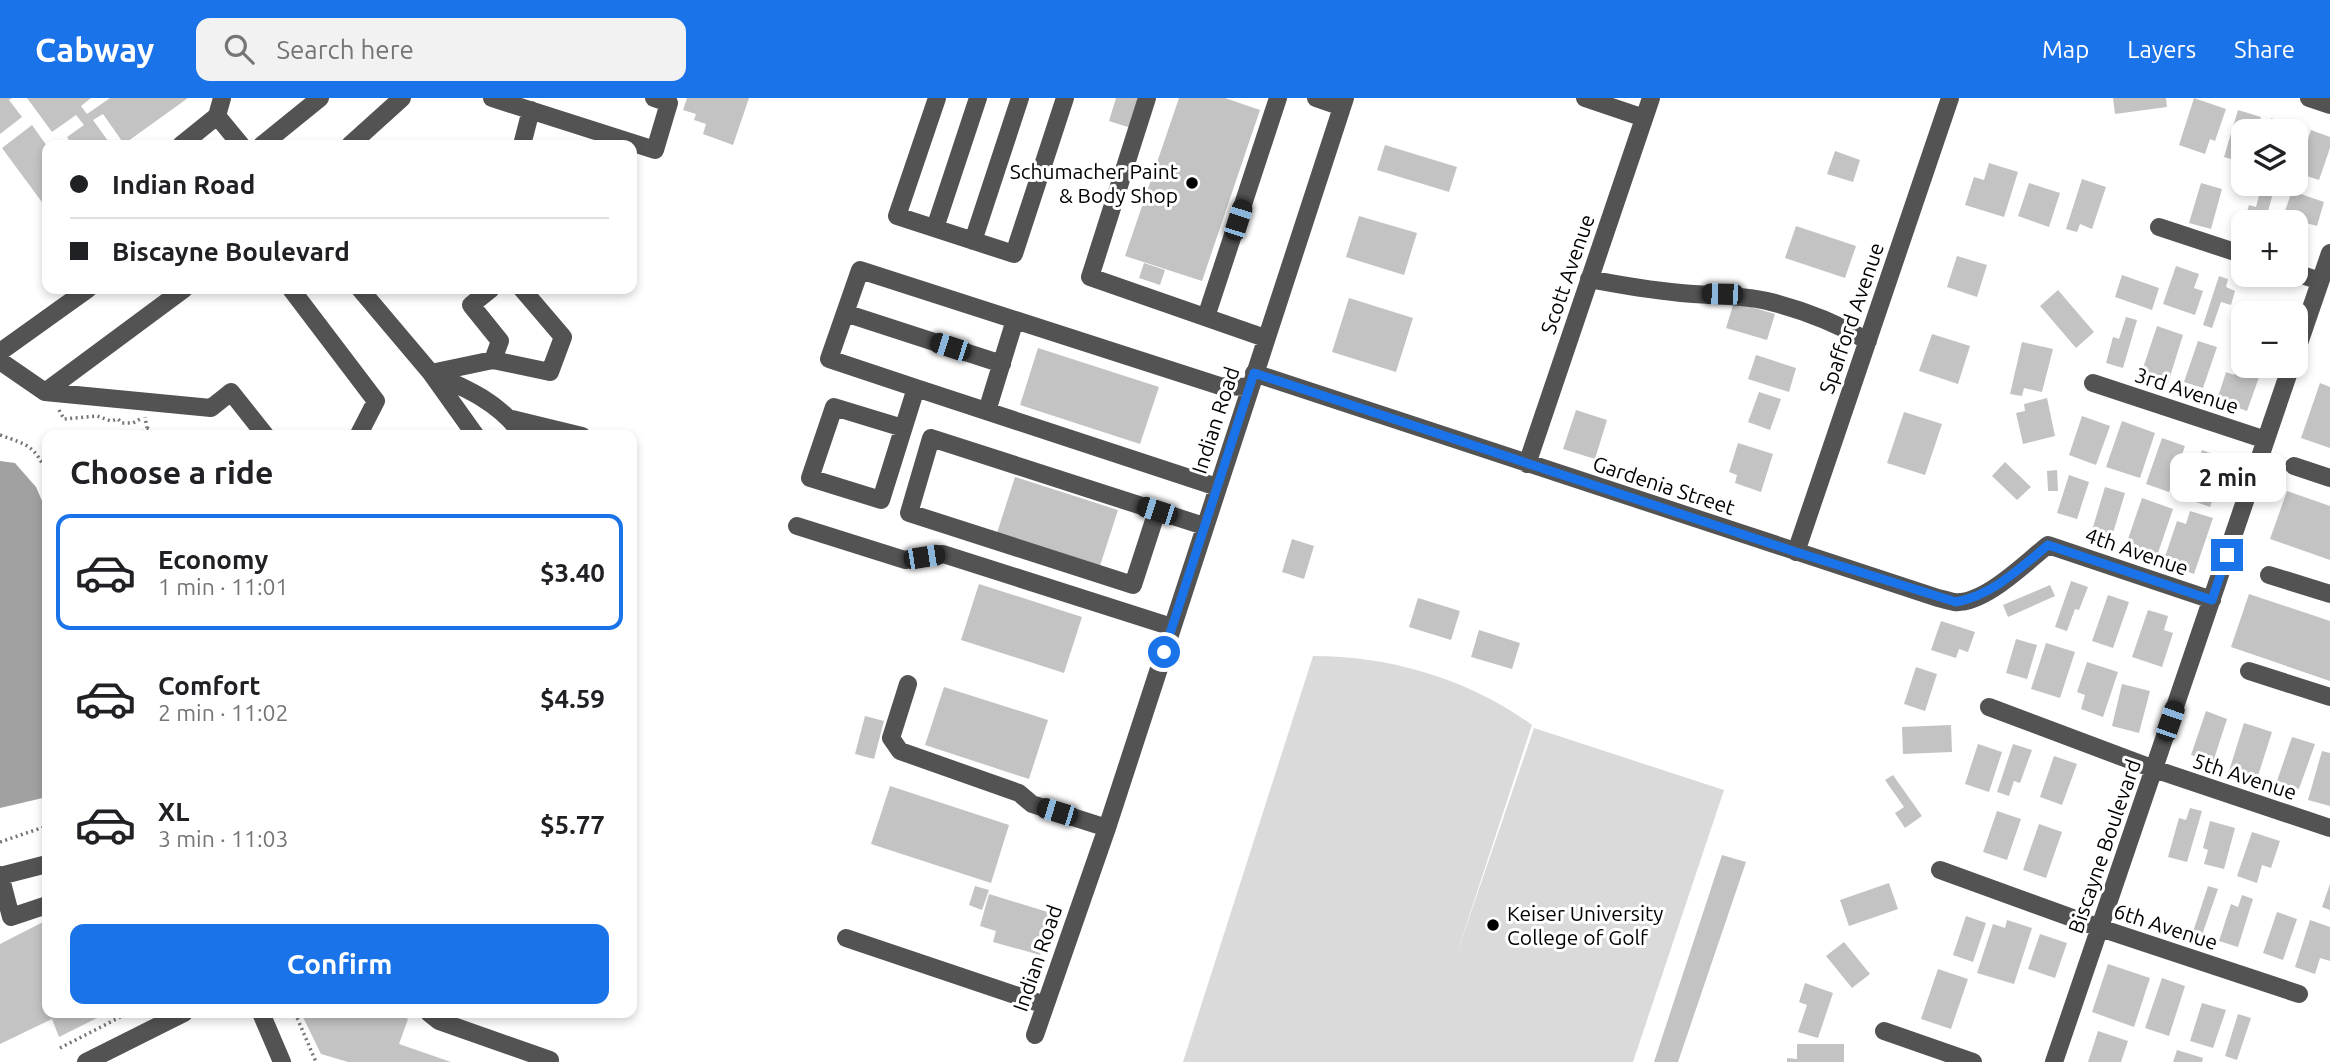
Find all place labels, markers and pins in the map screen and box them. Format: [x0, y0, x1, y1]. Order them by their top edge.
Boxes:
place label: Schumacher Paint & Body Shop [1010, 159, 1178, 207]
marker: Schumacher Paint & Body Shop [1184, 175, 1200, 191]
place label: Keiser University College of Golf [1507, 901, 1663, 949]
marker: Keiser University College of Golf [1485, 917, 1501, 933]

